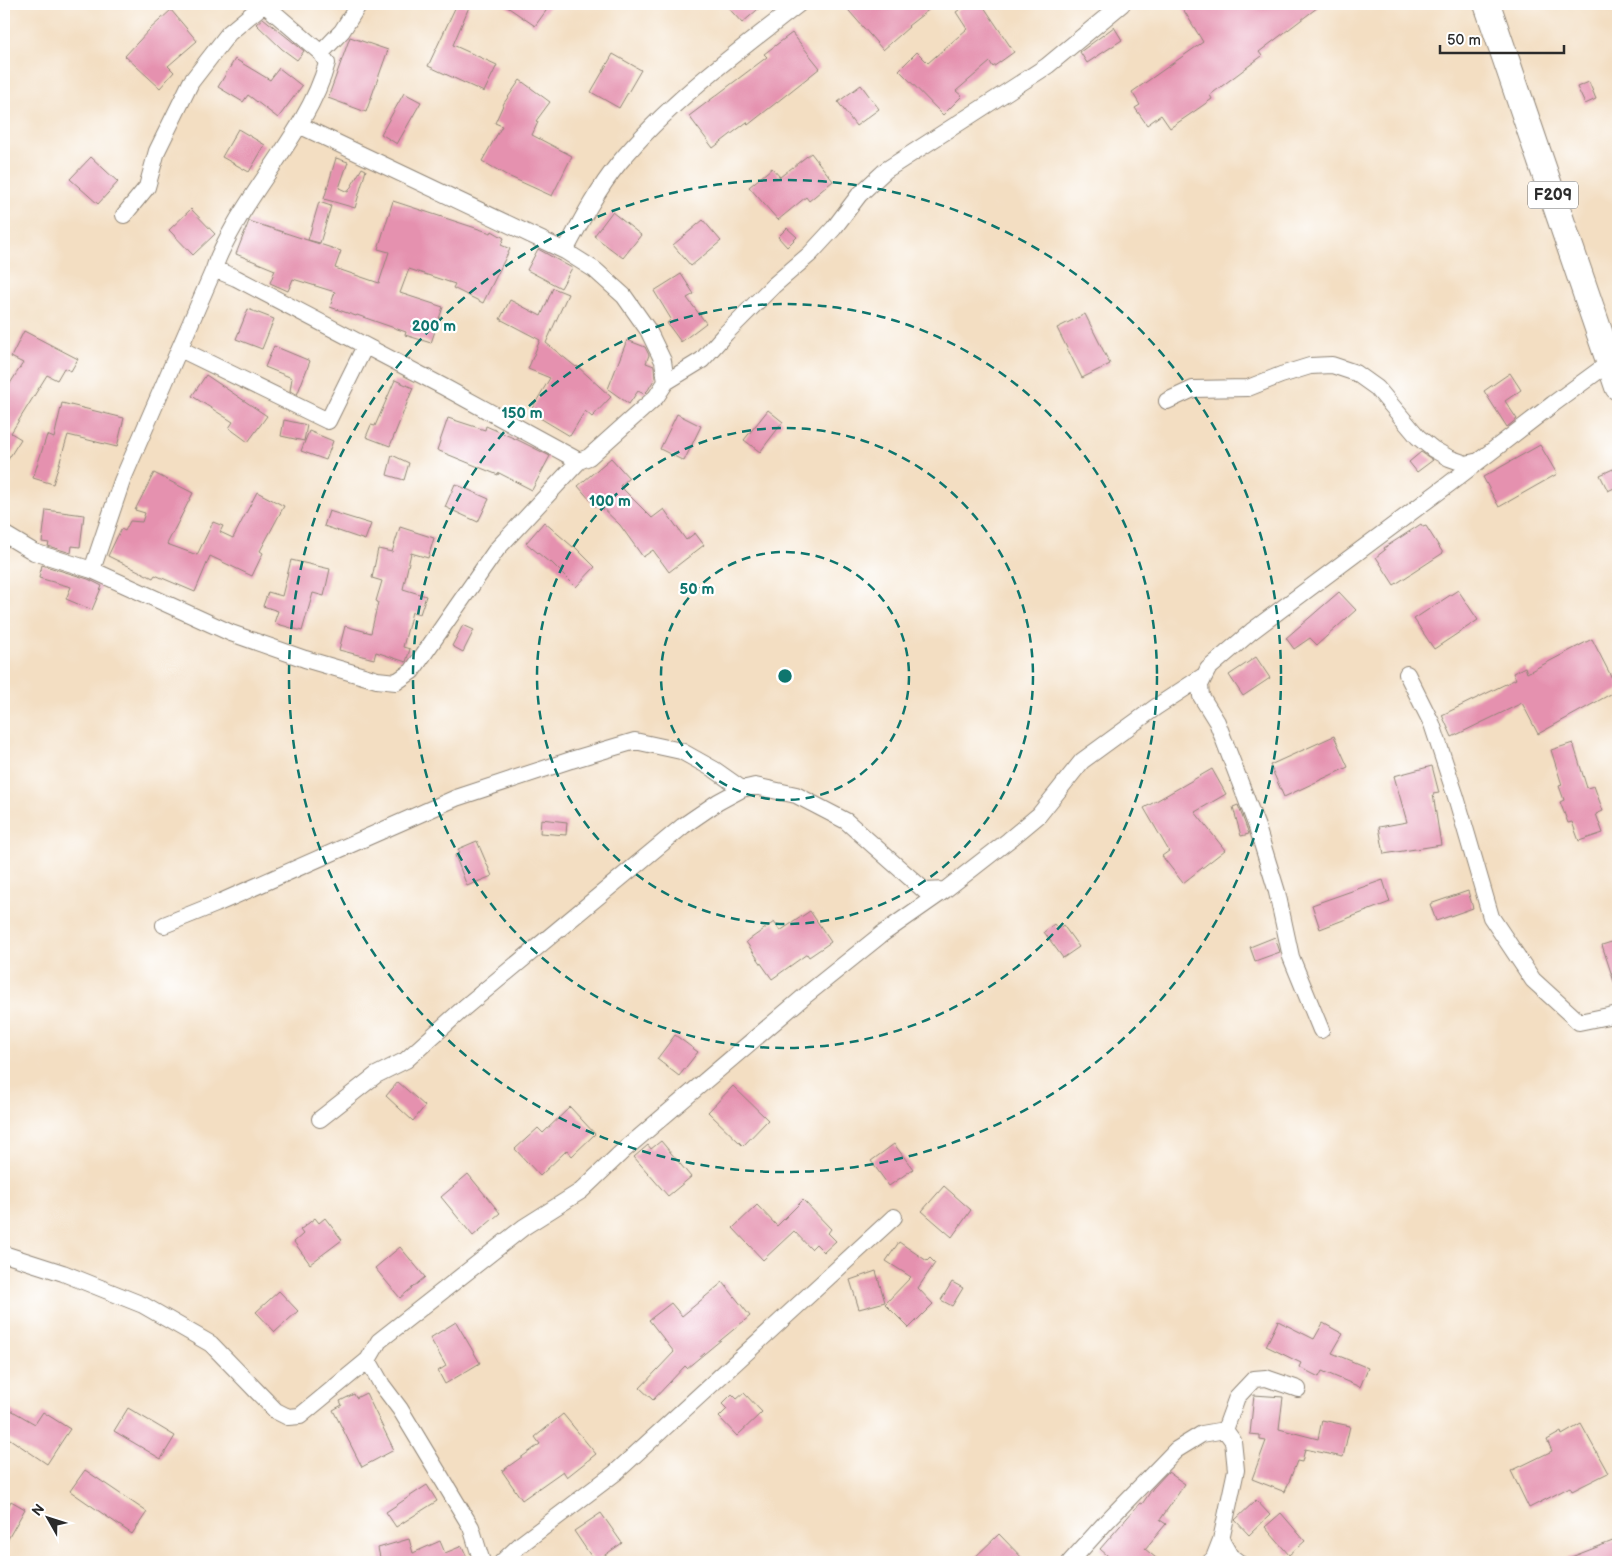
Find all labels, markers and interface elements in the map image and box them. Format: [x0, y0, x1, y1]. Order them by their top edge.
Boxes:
scale bar [1440, 22, 1563, 54]
text: 50 m [1447, 31, 1481, 50]
road number: F209 [1528, 182, 1578, 208]
text: 200 m [412, 317, 456, 336]
text: 150 m [501, 404, 543, 423]
text: 100 m [589, 492, 631, 511]
text: 50 m [680, 580, 715, 599]
centre of rings [776, 667, 794, 685]
north arrow [22, 1494, 72, 1544]
text: N [28, 1501, 48, 1520]

